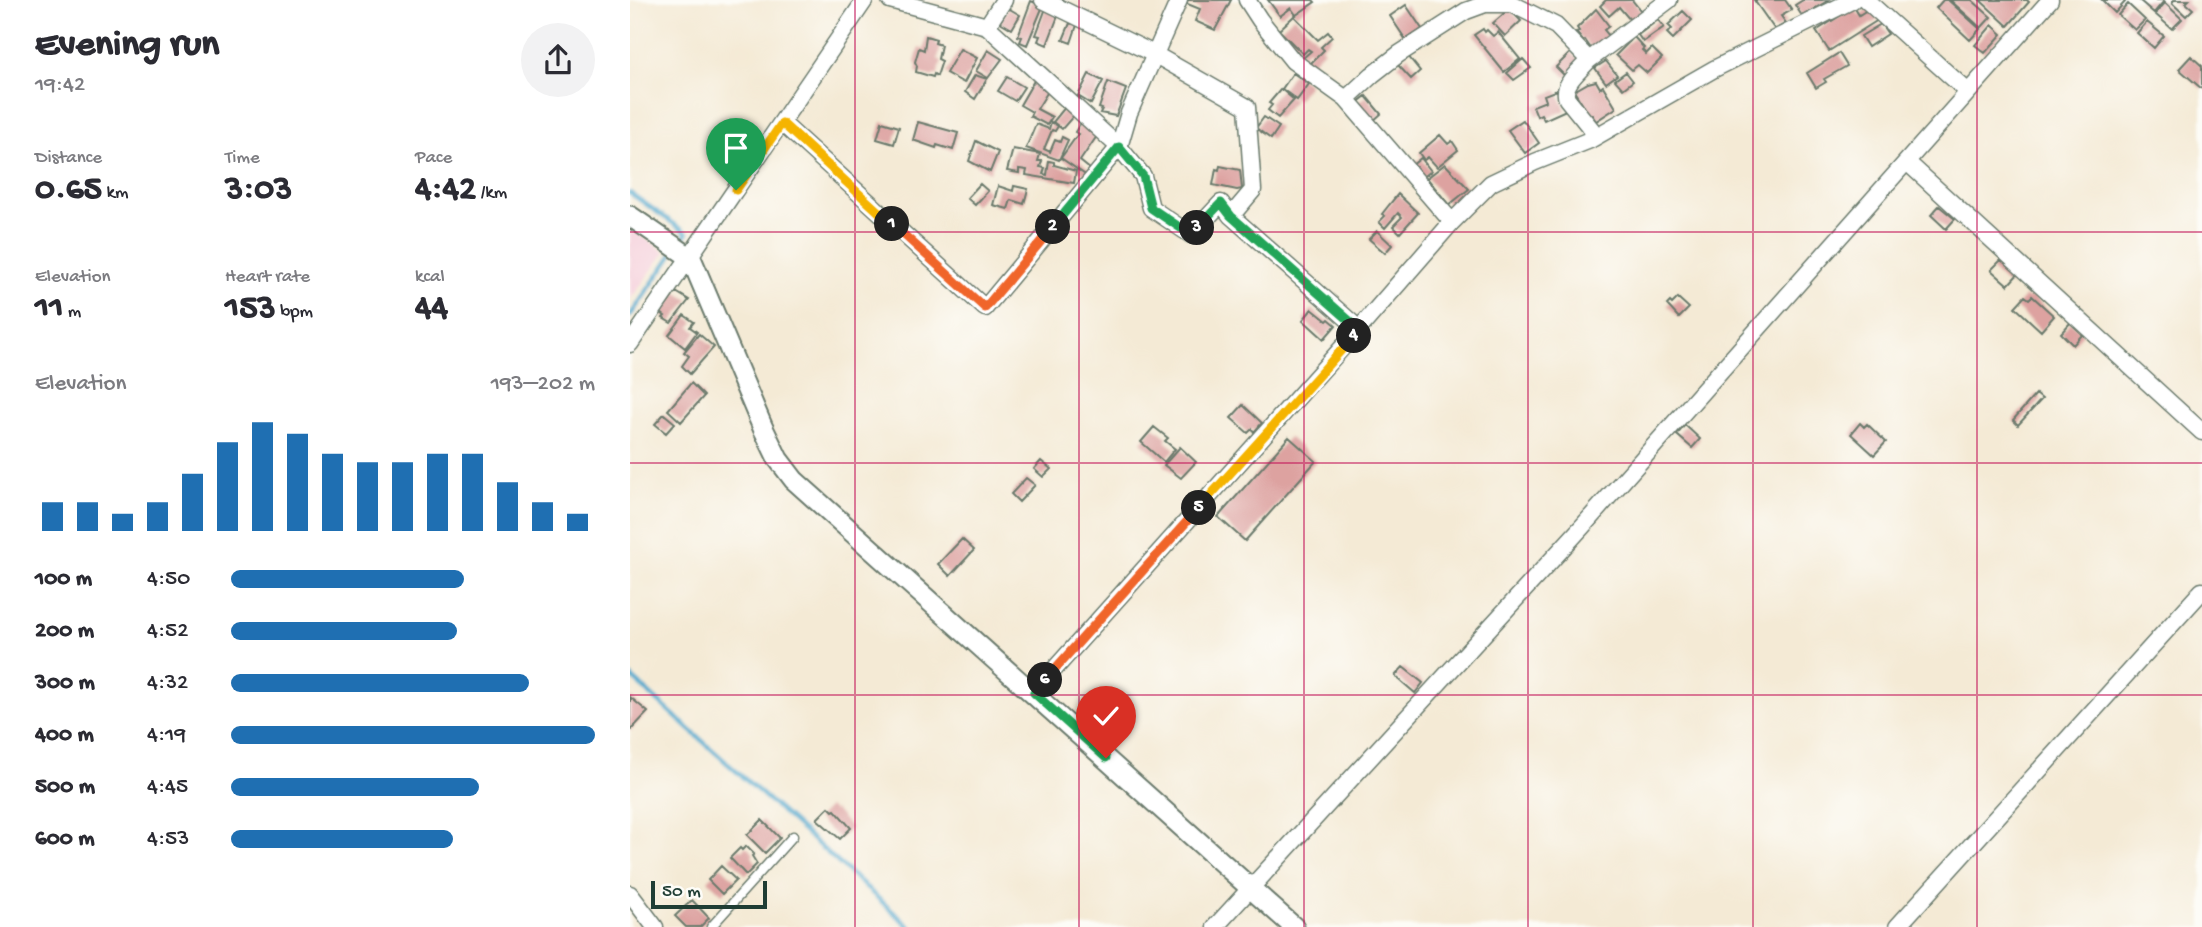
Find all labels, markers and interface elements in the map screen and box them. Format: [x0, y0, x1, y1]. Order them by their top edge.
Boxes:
button: share [521, 23, 595, 97]
text: Evening run [35, 24, 219, 68]
text: 19:42 [35, 72, 85, 99]
pin [706, 118, 766, 190]
icon: arrive [717, 129, 755, 167]
text: Distance [35, 147, 102, 170]
text: Time [225, 147, 260, 170]
text: Pace [415, 147, 452, 170]
text: 0.65 [35, 170, 102, 211]
text: 3:03 [225, 170, 292, 211]
text: 4:42 [415, 170, 476, 211]
text: km [102, 182, 128, 205]
text: /km [476, 182, 507, 205]
pin: 1 [874, 206, 910, 242]
pin: 2 [1036, 210, 1070, 244]
pin: 3 [1180, 210, 1214, 246]
text: 1 [888, 212, 895, 235]
text: 2 [1048, 215, 1057, 238]
text: 3 [1192, 216, 1201, 239]
text: Elevation [35, 266, 111, 289]
text: Heart rate [225, 266, 310, 289]
text: kcal [415, 266, 445, 289]
text: 11 [35, 289, 63, 330]
text: 153 [225, 289, 276, 330]
text: 44 [415, 289, 448, 330]
text: m [63, 301, 81, 324]
text: bpm [276, 301, 313, 324]
pin: 4 [1336, 318, 1372, 354]
text: 4 [1349, 324, 1358, 347]
text: Elevation [35, 371, 126, 398]
text: 193–202 m [491, 371, 595, 398]
pin: 5 [1182, 490, 1216, 526]
text: 5 [1194, 496, 1204, 519]
text: 100 m [35, 566, 92, 593]
text: 4:50 [147, 566, 190, 593]
text: 200 m [35, 618, 94, 645]
text: 4:52 [147, 618, 188, 645]
pin: 6 [1028, 662, 1062, 698]
text: 6 [1040, 668, 1049, 691]
text: 300 m [35, 670, 95, 697]
text: 4:32 [147, 670, 188, 697]
pin [1076, 686, 1136, 758]
icon: check [1087, 697, 1125, 735]
text: 400 m [35, 722, 94, 749]
text: 4:19 [147, 722, 186, 749]
text: 500 m [35, 774, 95, 801]
text: 4:45 [147, 774, 188, 801]
text: 600 m [35, 826, 95, 853]
text: 4:53 [147, 826, 189, 853]
scale bar [651, 878, 766, 910]
text: 50 m [662, 881, 701, 904]

